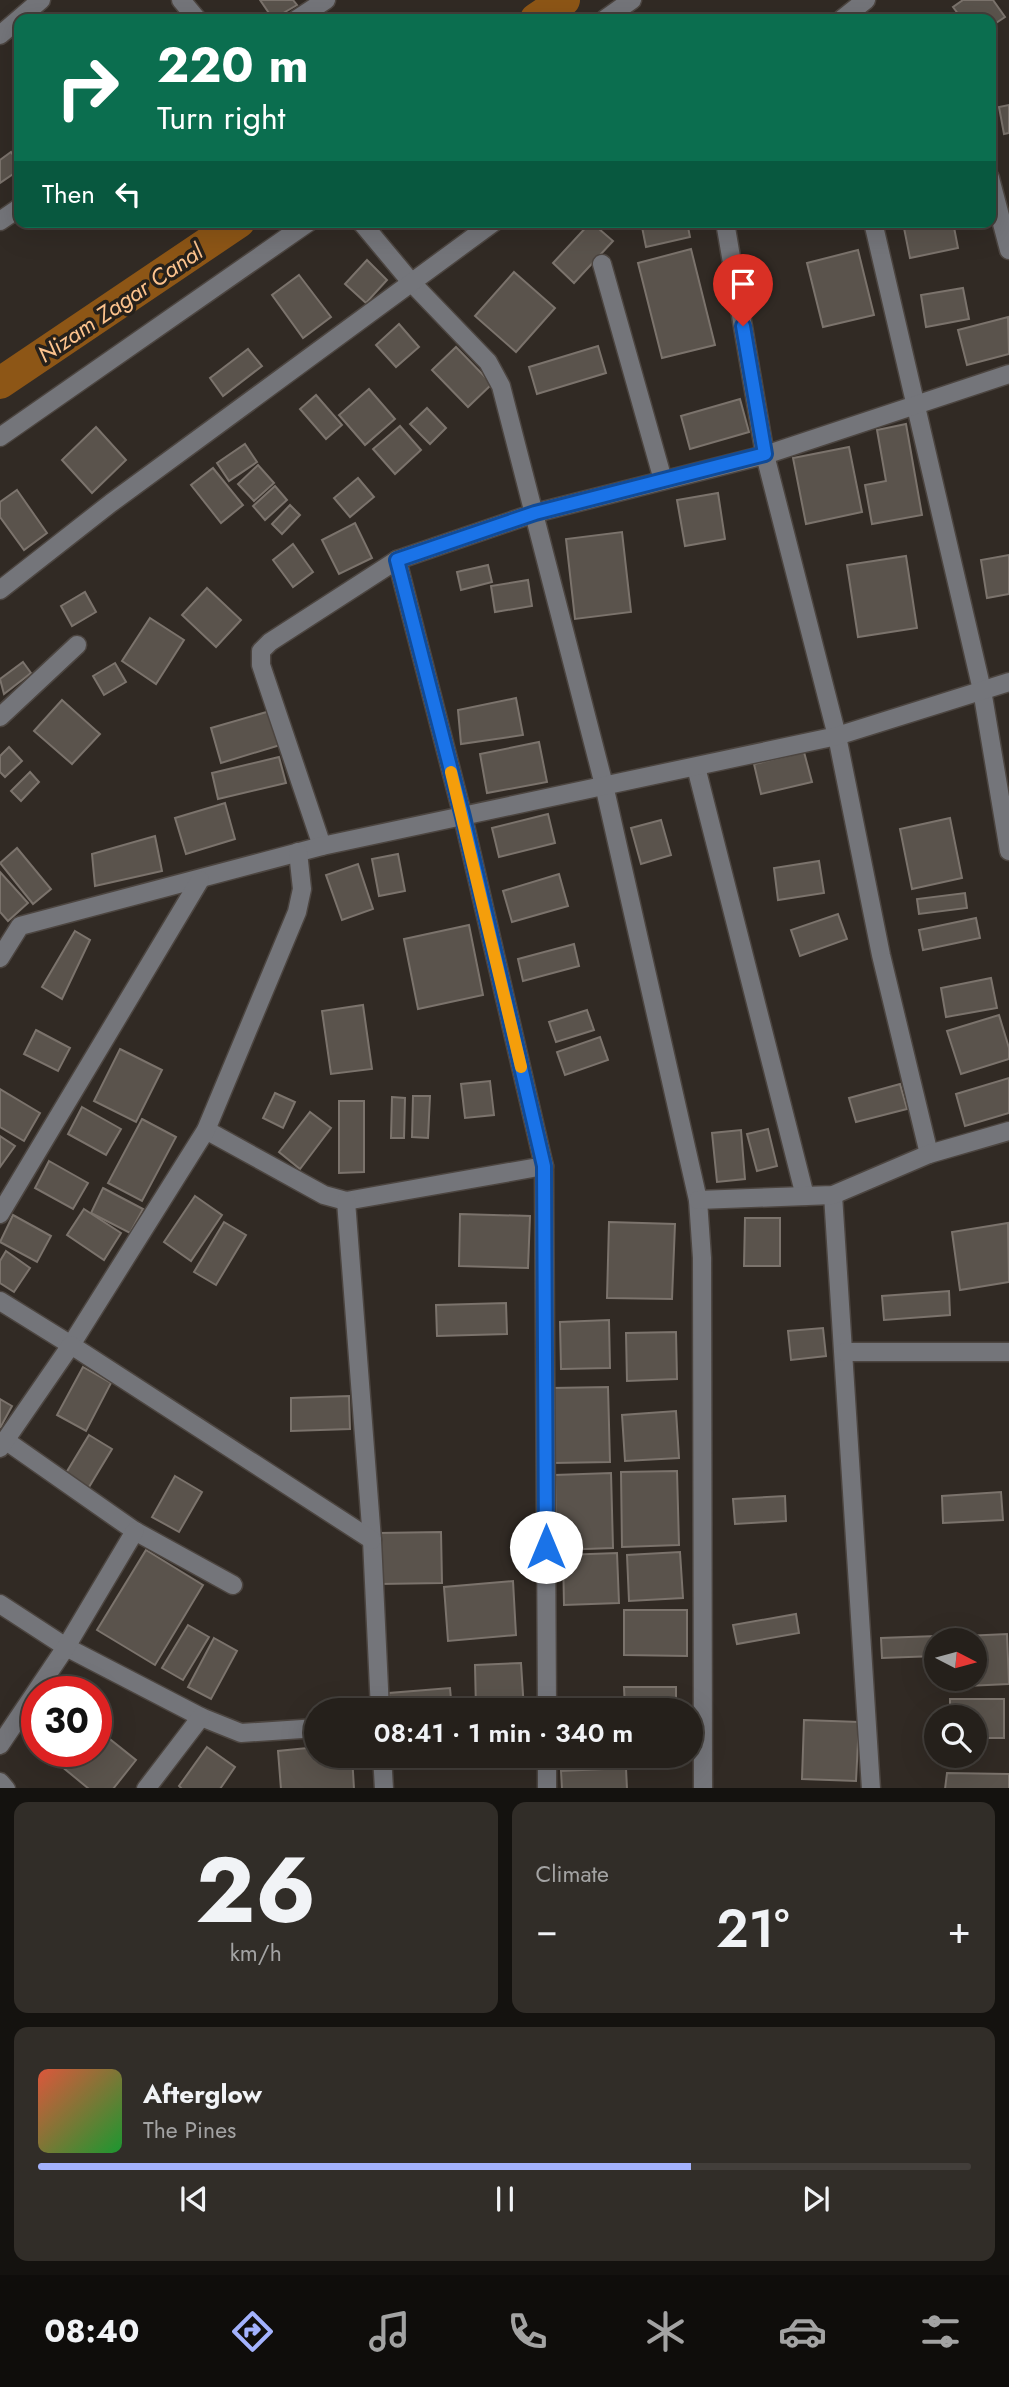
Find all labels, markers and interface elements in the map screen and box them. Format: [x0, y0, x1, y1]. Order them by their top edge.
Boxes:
text: 220 m [157, 30, 309, 100]
icon: right [42, 42, 133, 133]
text: Turn right [157, 95, 286, 141]
text: Then [42, 175, 95, 213]
icon: left [109, 175, 147, 213]
water label: Nizam Zagar Canal [31, 234, 210, 371]
pin [713, 254, 773, 326]
icon: arrive [724, 265, 762, 303]
position arrow [509, 1510, 583, 1584]
north arrow [924, 1628, 987, 1690]
map controls [924, 1628, 987, 1768]
speed limit sign: 30 [21, 1676, 112, 1767]
button: search [924, 1705, 987, 1768]
text: 08:41 · 1 min · 340 m [374, 1714, 633, 1752]
text: 26 [195, 1825, 316, 1956]
text: Climate [536, 1857, 609, 1891]
text: 21° [716, 1891, 789, 1967]
text: − [536, 1902, 558, 1957]
text: + [948, 1902, 971, 1957]
text: km/h [230, 1936, 282, 1970]
text: Afterglow [143, 2075, 262, 2113]
text: The Pines [143, 2113, 236, 2147]
icon: previous [175, 2180, 213, 2218]
icon: pause [486, 2180, 524, 2218]
icon: next [797, 2180, 835, 2218]
icon: directions [228, 2307, 277, 2356]
icon: music [365, 2307, 414, 2356]
icon: phone [503, 2307, 552, 2356]
icon: climate [641, 2307, 690, 2356]
icon: car [778, 2307, 827, 2356]
icon: filters [916, 2307, 965, 2356]
text: 08:40 [44, 2308, 139, 2354]

